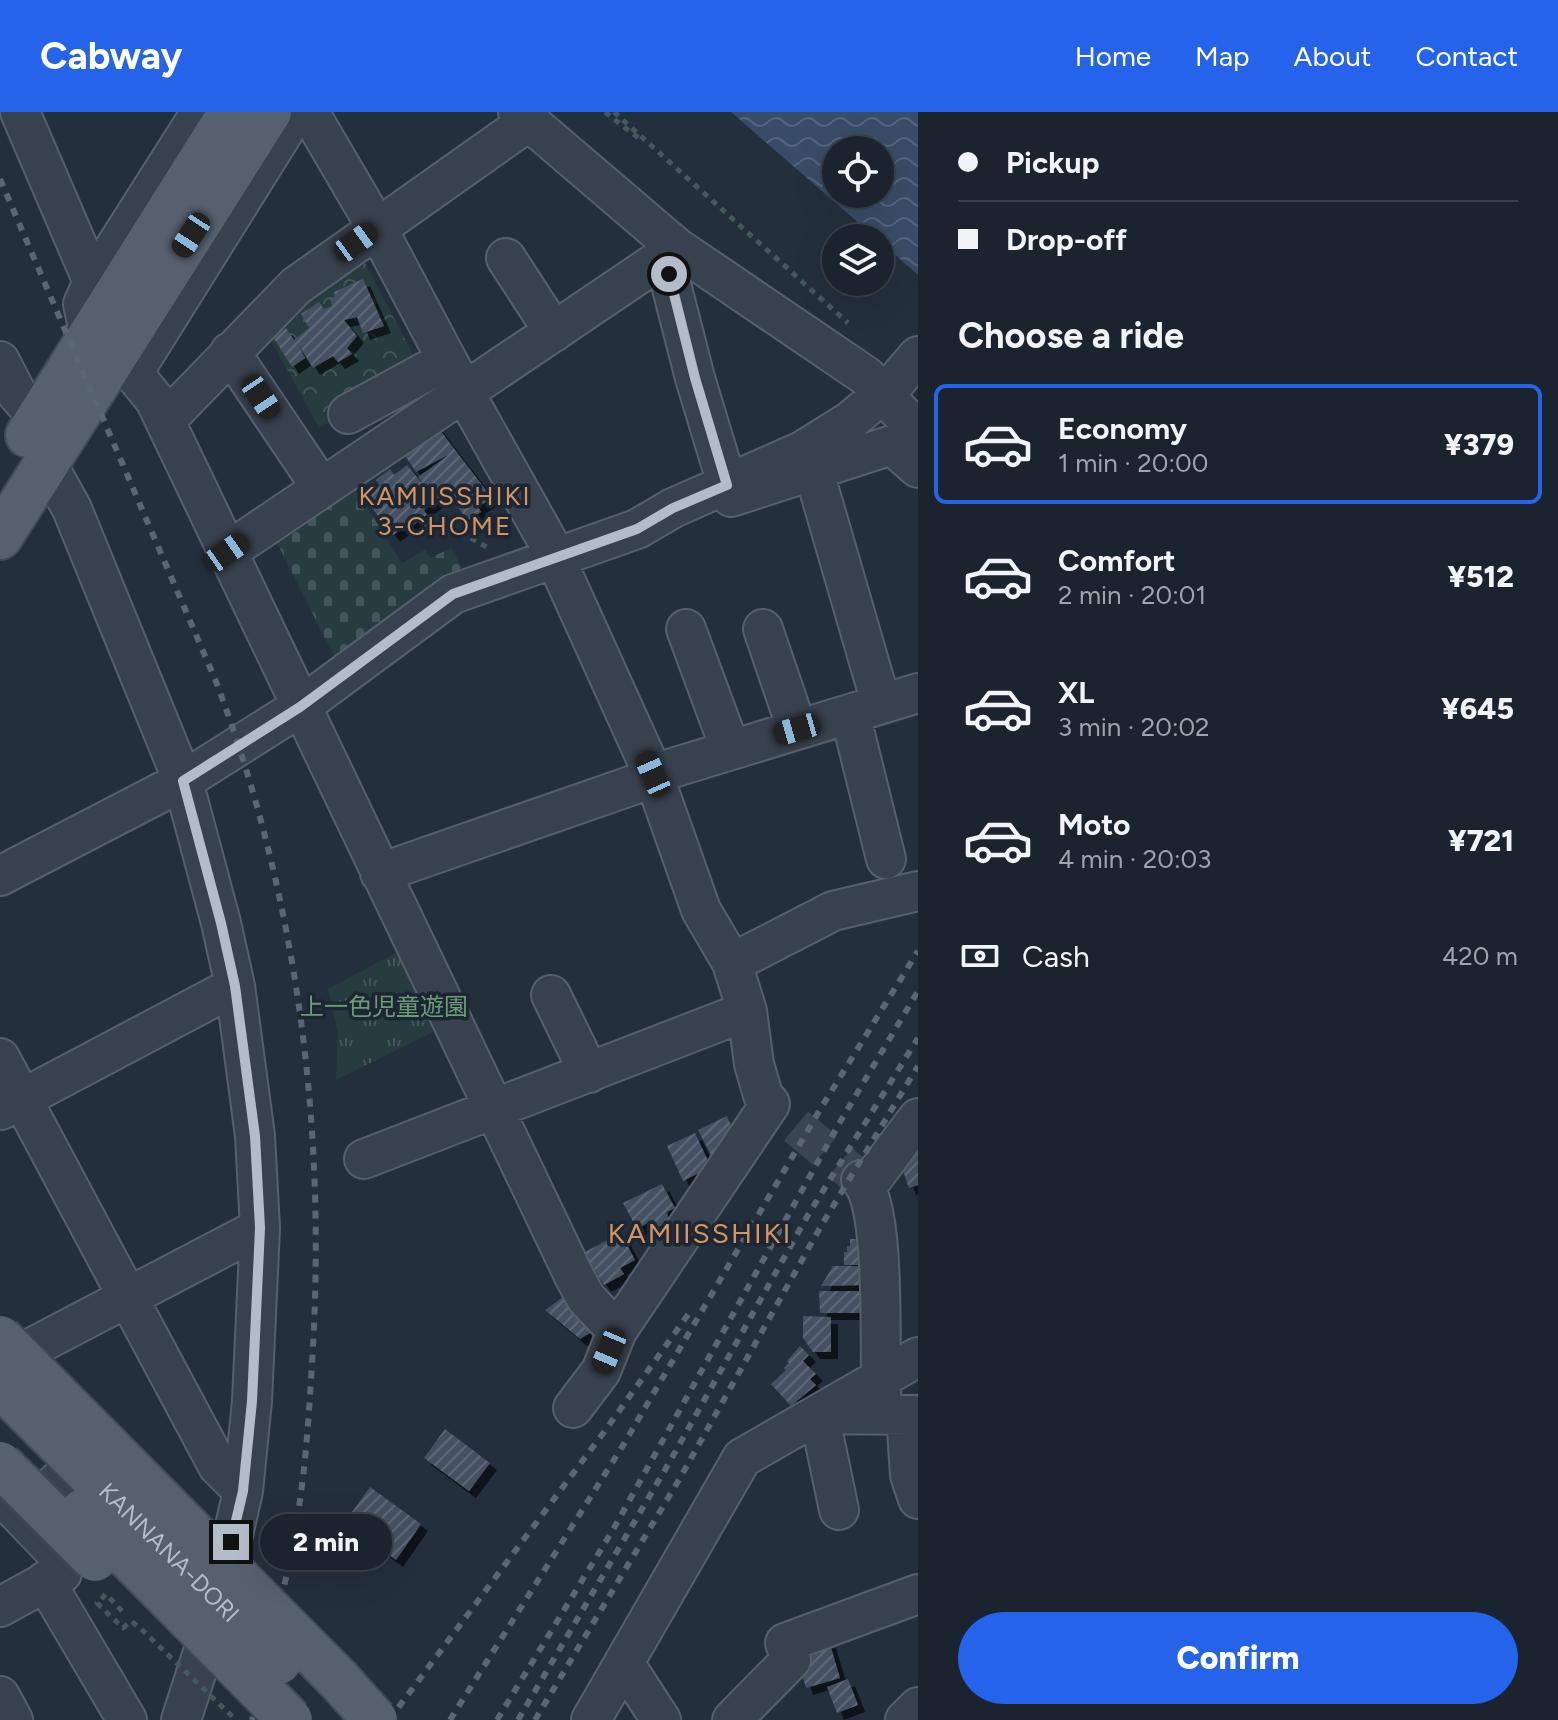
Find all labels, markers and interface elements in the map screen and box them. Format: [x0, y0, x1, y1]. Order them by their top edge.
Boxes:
text: Cabway [40, 33, 182, 79]
text: Home [1075, 39, 1151, 73]
text: Map [1195, 39, 1250, 73]
text: About [1294, 39, 1371, 73]
text: Contact [1415, 39, 1518, 73]
map controls [822, 136, 894, 296]
button: locate [822, 136, 894, 208]
text: Pickup [1006, 144, 1100, 181]
car [168, 208, 214, 262]
car [330, 218, 382, 266]
text: Drop-off [1006, 221, 1127, 258]
button: layers [822, 224, 894, 296]
route start [651, 256, 687, 292]
text: Choose a ride [958, 314, 1184, 357]
car [238, 370, 284, 424]
icon: car [962, 408, 1034, 480]
text: Economy [1058, 410, 1187, 447]
text: ¥379 [1444, 426, 1514, 463]
text: 1 min · 20:00 [1058, 447, 1208, 479]
district label: KAMIISSHIKI 3-CHOME [359, 480, 531, 542]
car [200, 528, 254, 576]
icon: car [962, 540, 1034, 612]
text: Comfort [1058, 542, 1176, 579]
text: ¥512 [1447, 558, 1514, 595]
text: 2 min · 20:01 [1058, 579, 1206, 611]
icon: car [962, 672, 1034, 744]
text: XL [1058, 674, 1094, 711]
text: ¥645 [1441, 690, 1514, 727]
car [771, 711, 823, 747]
text: 3 min · 20:02 [1058, 711, 1210, 743]
car [632, 747, 674, 801]
icon: car [962, 804, 1034, 876]
text: Moto [1058, 806, 1130, 843]
text: ¥721 [1448, 822, 1514, 859]
text: 4 min · 20:03 [1058, 843, 1211, 875]
icon: cash [958, 934, 1002, 978]
text: Cash [1022, 938, 1090, 975]
text: 420 m [1442, 940, 1518, 972]
park label: 上一色児童遊園 [300, 992, 468, 1021]
district label: KAMIISSHIKI [608, 1216, 792, 1250]
car [589, 1324, 629, 1378]
street label: KANNANA-DORI [93, 1477, 245, 1628]
callout: 2 min [259, 1514, 391, 1570]
route end [213, 1524, 249, 1560]
text: 2 min [293, 1526, 359, 1558]
button: Confirm [958, 1612, 1518, 1704]

